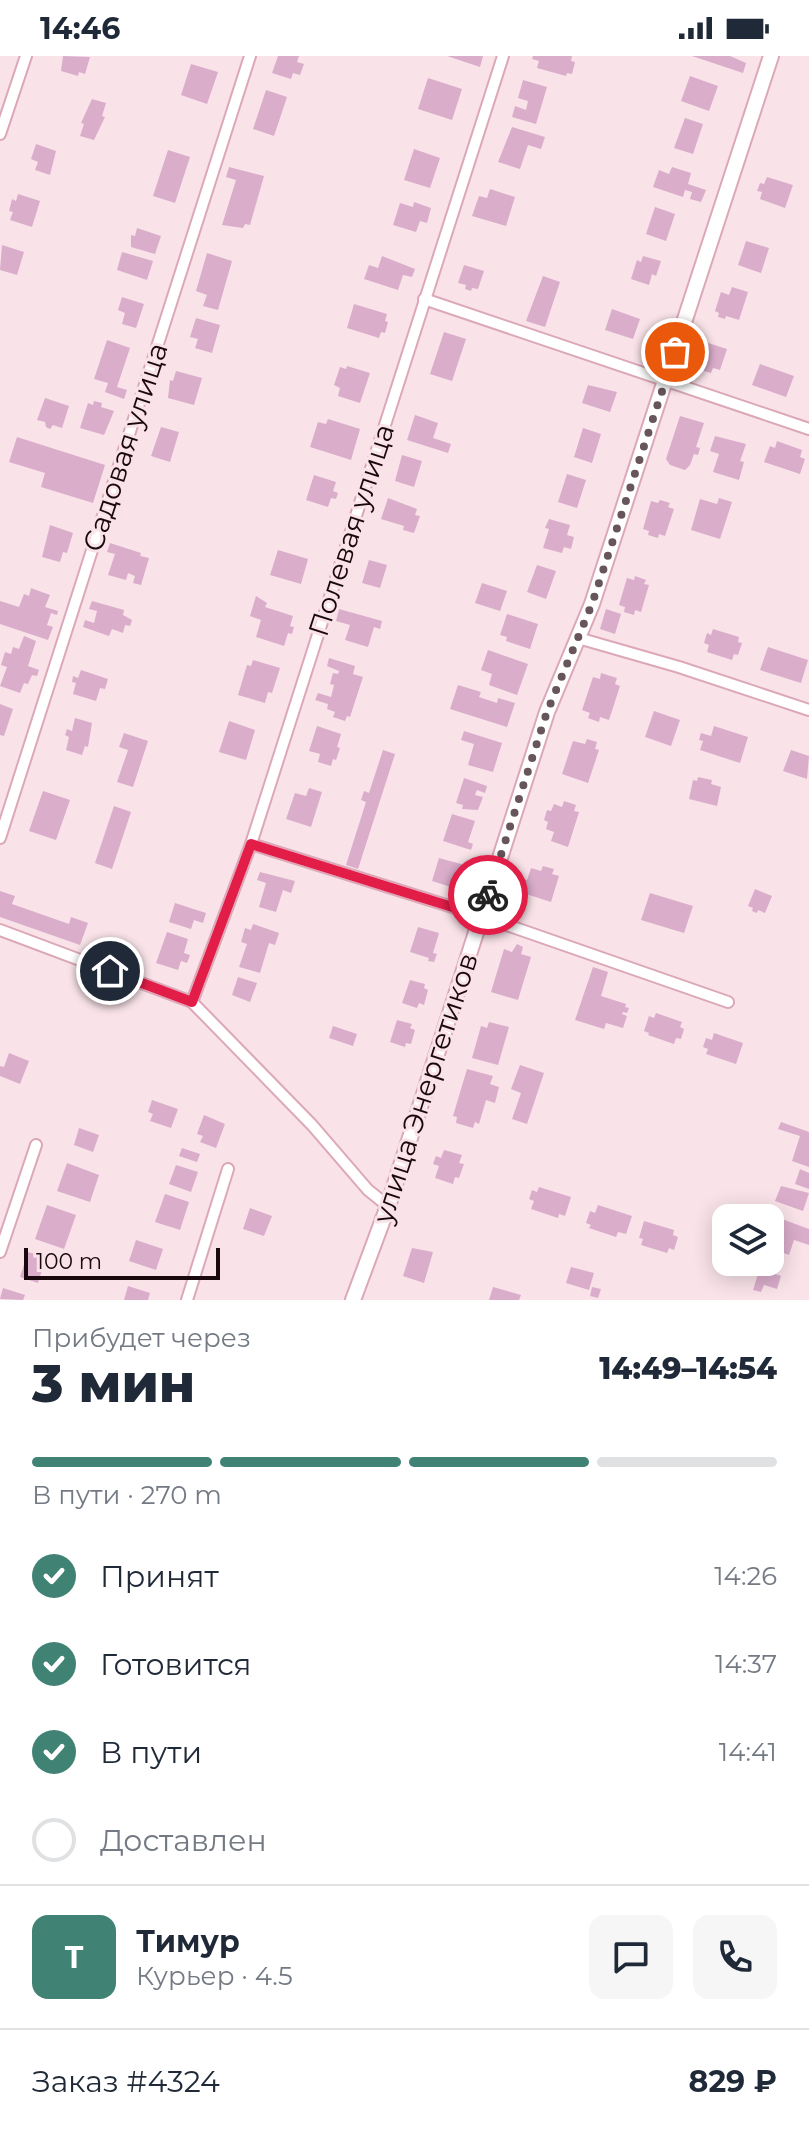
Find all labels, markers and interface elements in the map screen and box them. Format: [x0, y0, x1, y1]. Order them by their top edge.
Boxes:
text: 14:46 [40, 10, 120, 47]
pin [641, 318, 709, 386]
icon: bag [653, 330, 697, 374]
street label: Садовая улица [75, 338, 175, 556]
street label: Полевая улица [301, 420, 401, 640]
courier [448, 855, 528, 935]
icon: bike [466, 873, 510, 917]
pin [76, 937, 144, 1005]
street label: улица Энергетиков [365, 948, 485, 1228]
icon: home [88, 949, 132, 993]
map controls [712, 1204, 784, 1276]
button: layers [712, 1204, 784, 1276]
scale bar [24, 1244, 220, 1280]
text: 100 m [36, 1248, 102, 1275]
text: Прибудет через [32, 1322, 251, 1354]
text: 14:49–14:54 [599, 1350, 777, 1387]
text: 3 мин [32, 1352, 195, 1415]
text: В пути · 270 m [32, 1479, 222, 1511]
icon: check [32, 1554, 76, 1598]
text: Принят [100, 1558, 219, 1595]
text: 14:26 [714, 1560, 777, 1592]
icon: check [32, 1642, 76, 1686]
text: Готовится [100, 1646, 252, 1683]
text: 14:37 [715, 1648, 777, 1680]
icon: check [32, 1730, 76, 1774]
text: В пути [100, 1734, 202, 1771]
text: 14:41 [719, 1736, 777, 1768]
text: Доставлен [100, 1822, 267, 1859]
button: chat [589, 1915, 673, 1999]
button: phone [693, 1915, 777, 1999]
text: Тимур [136, 1923, 240, 1960]
text: Т [64, 1939, 84, 1976]
text: Курьер · 4.5 [136, 1960, 293, 1992]
text: Заказ #4324 [32, 2063, 220, 2100]
text: 829 ₽ [689, 2063, 777, 2100]

